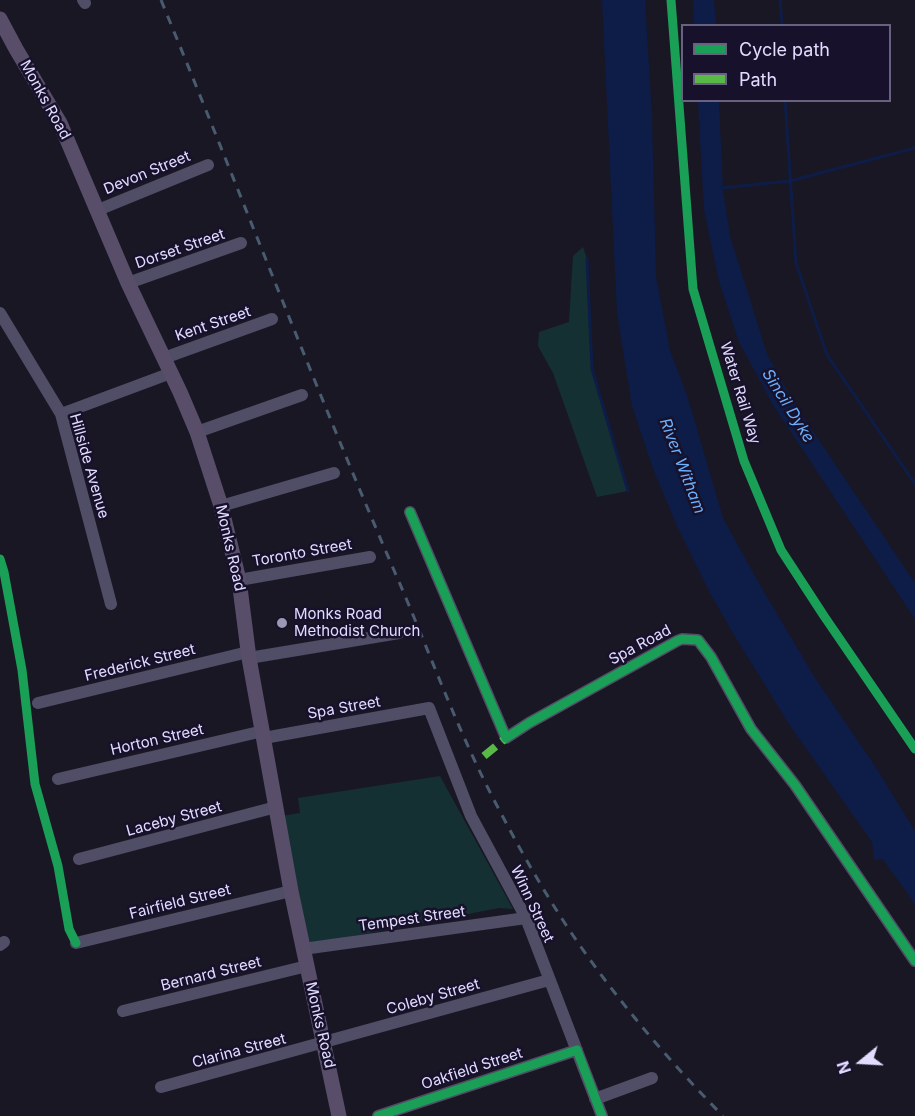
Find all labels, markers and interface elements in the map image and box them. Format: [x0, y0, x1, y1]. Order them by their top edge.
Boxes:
legend [681, 24, 891, 102]
text: Cycle path [739, 39, 830, 60]
street label: Monks Road [16, 57, 74, 143]
text: Path [739, 69, 777, 90]
street label: Devon Street [101, 147, 193, 199]
street label: Dorset Street [133, 225, 227, 273]
street label: Kent Street [173, 303, 253, 345]
street label: Water Rail Way [716, 340, 764, 446]
water label: Sincil Dyke [758, 366, 818, 446]
street label: Hillside Avenue [65, 411, 113, 521]
water label: River Witham [655, 416, 709, 516]
street label: Monks Road [211, 503, 249, 593]
street label: Toronto Street [251, 535, 353, 571]
place label: Monks Road Methodist Church [294, 605, 420, 640]
marker: Monks Road Methodist Church [275, 616, 289, 630]
street label: Spa Road [606, 621, 674, 669]
street label: Frederick Street [83, 641, 197, 685]
street label: Spa Street [306, 693, 382, 723]
street label: Horton Street [109, 721, 205, 759]
street label: Laceby Street [124, 798, 224, 840]
street label: Winn Street [506, 863, 558, 945]
street label: Fairfield Street [128, 881, 232, 923]
street label: Tempest Street [357, 903, 467, 935]
street label: Bernard Street [159, 953, 263, 995]
street label: Coleby Street [384, 975, 482, 1019]
street label: Monks Road [301, 980, 339, 1070]
street label: Clarina Street [190, 1030, 288, 1072]
north arrow [831, 1032, 891, 1092]
street label: Oakfield Street [419, 1044, 525, 1094]
text: N [832, 1059, 855, 1076]

